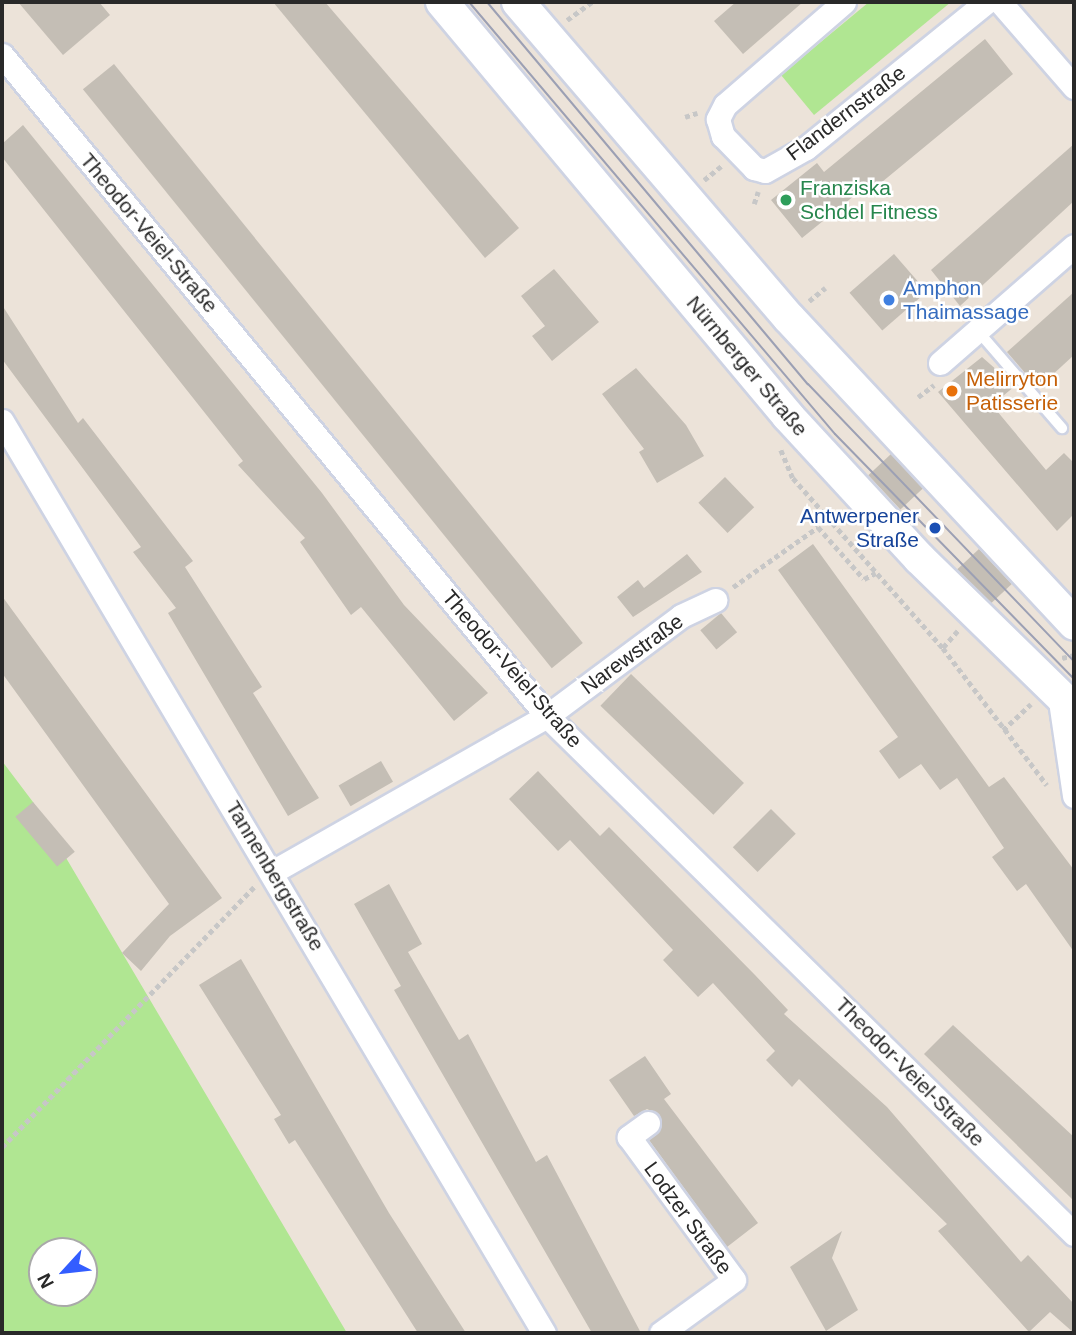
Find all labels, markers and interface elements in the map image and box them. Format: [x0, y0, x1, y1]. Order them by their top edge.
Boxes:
street label: Flandernstraße [782, 60, 910, 166]
street label: Theodor-Veiel-Straße [75, 148, 223, 318]
place label: Franziska Schdel Fitness [800, 175, 938, 225]
marker: Franziska Schdel Fitness [778, 192, 794, 208]
place label: Amphon Thaimassage [903, 275, 1029, 325]
street label: Nürnberger Straße [681, 291, 813, 441]
marker: Amphon Thaimassage [881, 292, 897, 308]
place label: Melirryton Patisserie [966, 366, 1058, 416]
marker: Melirryton Patisserie [944, 383, 960, 399]
place label: Antwerpener Straße [800, 503, 919, 553]
marker: Antwerpener Straße [925, 518, 945, 538]
street label: Theodor-Veiel-Straße [437, 585, 587, 753]
street label: Narewstraße [576, 608, 688, 700]
street label: Tannenbergstraße [220, 796, 330, 956]
street label: Theodor-Veiel-Straße [830, 992, 990, 1152]
street label: Lodzer Straße [639, 1157, 737, 1279]
north arrow [28, 1237, 98, 1307]
text: N [33, 1270, 58, 1292]

